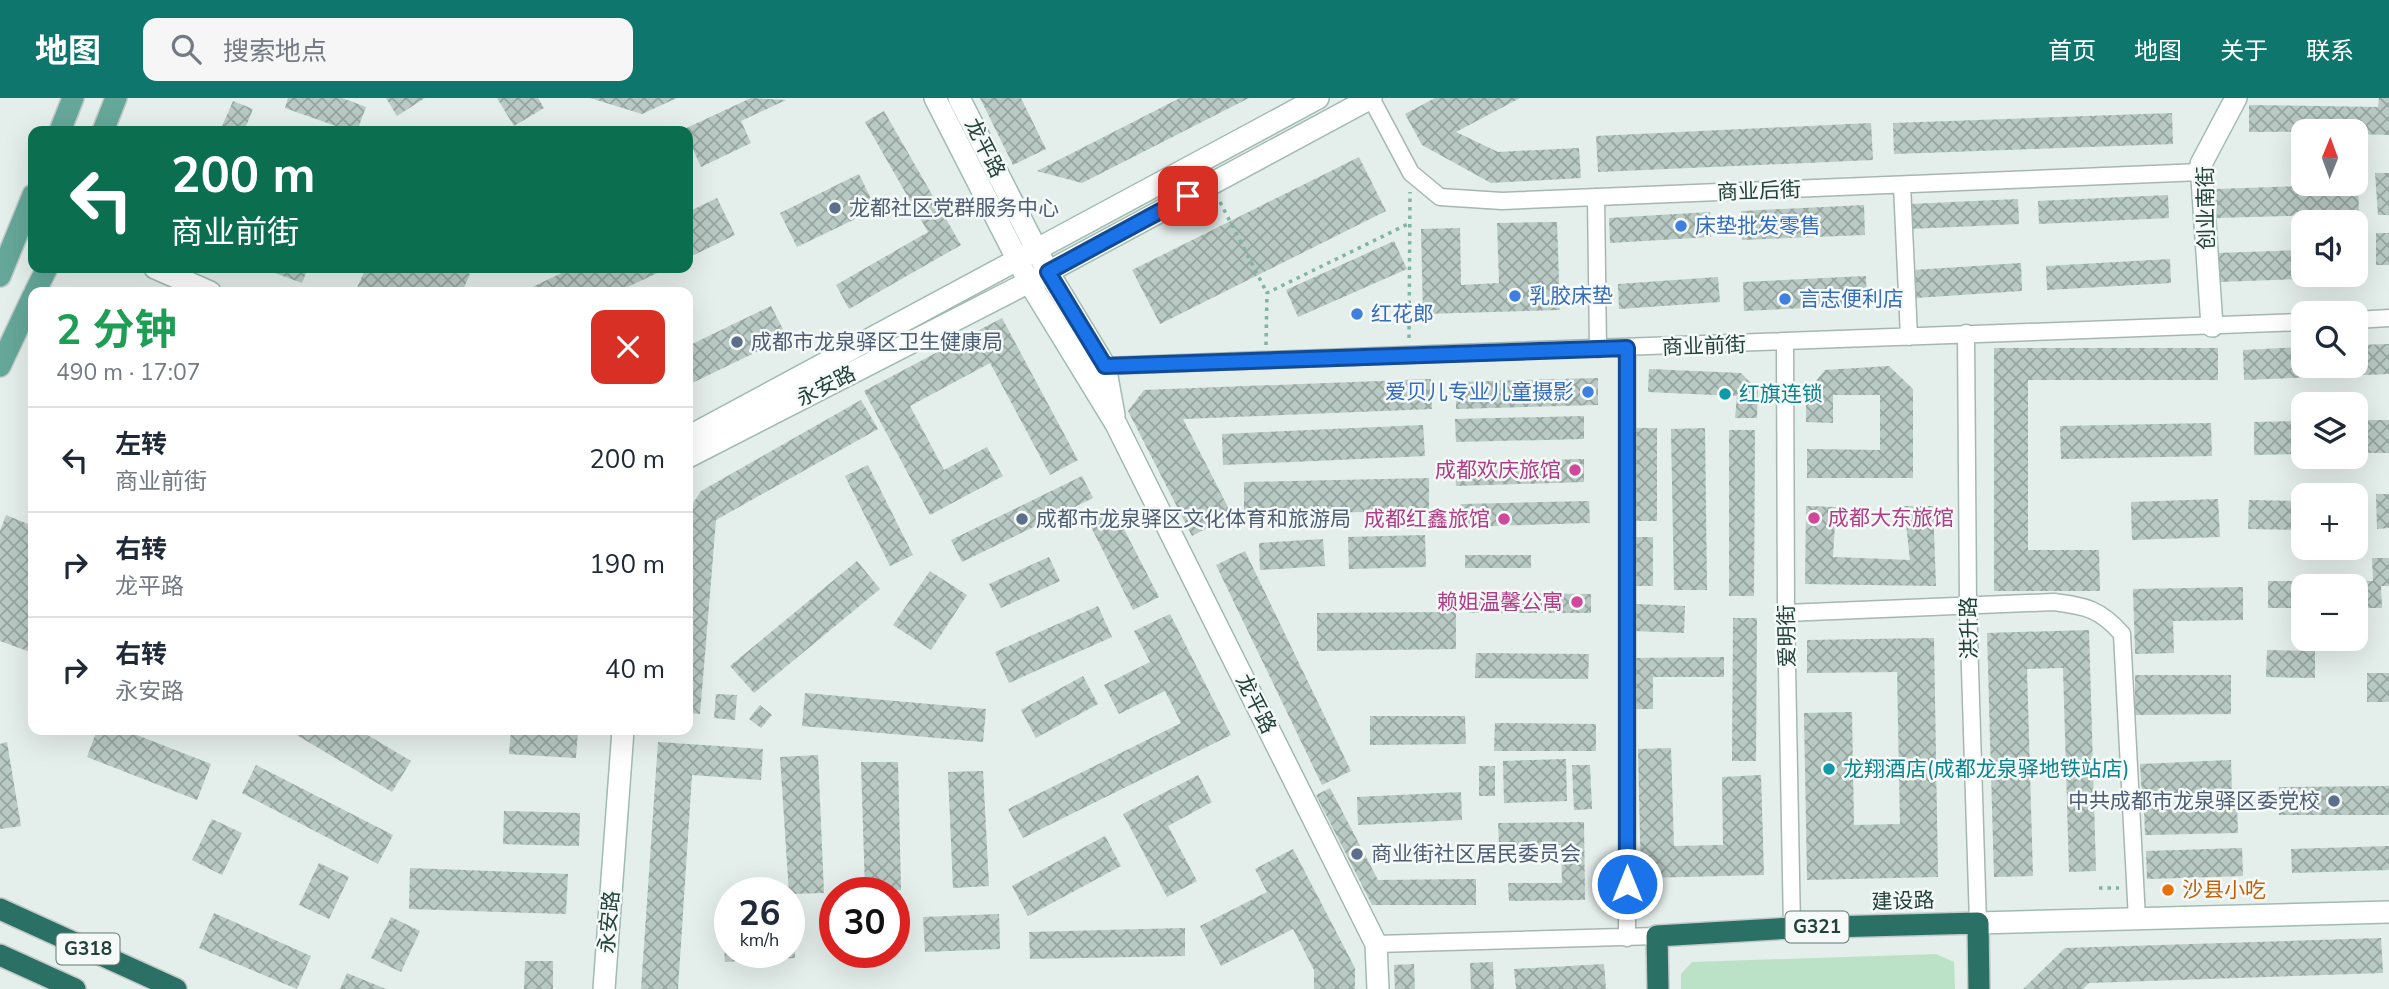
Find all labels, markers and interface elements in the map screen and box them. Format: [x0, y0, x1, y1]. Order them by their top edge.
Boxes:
search box [143, 18, 633, 81]
text: 地图 [35, 29, 101, 74]
icon: search [167, 30, 205, 68]
text: 搜索地点 [223, 34, 327, 69]
text: 首页 [2048, 35, 2096, 67]
text: 地图 [2134, 35, 2182, 67]
text: 关于 [2220, 35, 2268, 67]
text: 联系 [2306, 35, 2354, 67]
street label: 龙平路 [958, 114, 1012, 182]
north arrow [2291, 119, 2368, 196]
map controls [2291, 119, 2368, 651]
text: 200 m [171, 142, 315, 209]
icon: left [56, 154, 147, 245]
pin [1158, 166, 1218, 226]
street label: 创业南街 [2191, 166, 2221, 250]
street label: 商业后街 [1717, 176, 1801, 206]
icon: arrive [1169, 177, 1207, 215]
place label: 龙都社区党群服务中心 [849, 194, 1059, 222]
marker: 龙都社区党群服务中心 [827, 200, 843, 216]
button: sound [2291, 210, 2368, 287]
text: 商业前街 [171, 211, 299, 254]
place label: 床垫批发零售 [1695, 212, 1821, 240]
marker: 床垫批发零售 [1673, 218, 1689, 234]
place label: 乳胶床垫 [1529, 282, 1613, 310]
place label: 言志便利店 [1799, 285, 1904, 313]
marker: 乳胶床垫 [1507, 288, 1523, 304]
marker: 言志便利店 [1777, 291, 1793, 307]
place label: 红花郎 [1371, 300, 1434, 328]
button: search [2291, 301, 2368, 378]
text: 2 分钟 [56, 302, 177, 359]
marker: 红花郎 [1349, 306, 1365, 322]
button: close [591, 310, 665, 384]
place label: 成都市龙泉驿区卫生健康局 [751, 328, 1003, 356]
street label: 商业前街 [1662, 331, 1746, 361]
marker: 成都市龙泉驿区卫生健康局 [729, 334, 745, 350]
text: 490 m · 17:07 [56, 357, 201, 388]
street label: 永安路 [792, 359, 860, 413]
place label: 爱贝儿专业儿童摄影 [1385, 378, 1574, 406]
place label: 红旗连锁 [1739, 380, 1823, 408]
marker: 爱贝儿专业儿童摄影 [1580, 384, 1596, 400]
marker: 红旗连锁 [1717, 386, 1733, 402]
button: layers [2291, 392, 2368, 469]
text: 左转 [115, 427, 167, 462]
icon: left [56, 441, 94, 479]
text: 200 m [589, 442, 665, 477]
place label: 成都欢庆旅馆 [1435, 456, 1561, 484]
marker: 成都欢庆旅馆 [1567, 462, 1583, 478]
text: 商业前街 [115, 466, 207, 497]
button: + [2291, 483, 2368, 560]
place label: 成都大东旅馆 [1828, 504, 1954, 532]
place label: 成都市龙泉驿区文化体育和旅游局 [1036, 505, 1351, 533]
place label: 成都红鑫旅馆 [1364, 505, 1490, 533]
marker: 成都大东旅馆 [1806, 510, 1822, 526]
marker: 成都市龙泉驿区文化体育和旅游局 [1014, 511, 1030, 527]
marker: 成都红鑫旅馆 [1496, 511, 1512, 527]
text: 右转 [115, 532, 167, 567]
icon: right [56, 546, 94, 584]
text: 190 m [589, 547, 665, 582]
text: 龙平路 [115, 571, 184, 602]
button: − [2291, 574, 2368, 651]
place label: 赖姐温馨公寓 [1437, 588, 1563, 616]
marker: 赖姐温馨公寓 [1569, 594, 1585, 610]
street label: 洪升路 [1954, 596, 1984, 660]
street label: 爱明街 [1772, 604, 1802, 668]
text: 右转 [115, 637, 167, 672]
icon: right [56, 651, 94, 689]
text: 40 m [605, 652, 665, 687]
street label: 龙平路 [1229, 670, 1283, 738]
text: 永安路 [115, 676, 184, 707]
place label: 龙翔酒店(成都龙泉驿地铁站店) [1843, 755, 2129, 783]
marker: 龙翔酒店(成都龙泉驿地铁站店) [1821, 761, 1837, 777]
place label: 中共成都市龙泉驿区委党校 [2068, 787, 2320, 815]
marker: 中共成都市龙泉驿区委党校 [2326, 793, 2342, 809]
place label: 商业街社区居民委员会 [1371, 840, 1581, 868]
marker: 商业街社区居民委员会 [1349, 846, 1365, 862]
position arrow [1590, 847, 1664, 921]
place label: 沙县小吃 [2182, 876, 2266, 904]
speed limit sign: 30 [819, 877, 910, 968]
marker: 沙县小吃 [2160, 882, 2176, 898]
street label: 建设路 [1871, 886, 1935, 916]
street label: 永安路 [592, 889, 626, 955]
text: 26 [738, 890, 781, 937]
road number: G321 [1786, 912, 1848, 942]
text: km/h [740, 928, 779, 952]
road number: G318 [56, 934, 119, 964]

